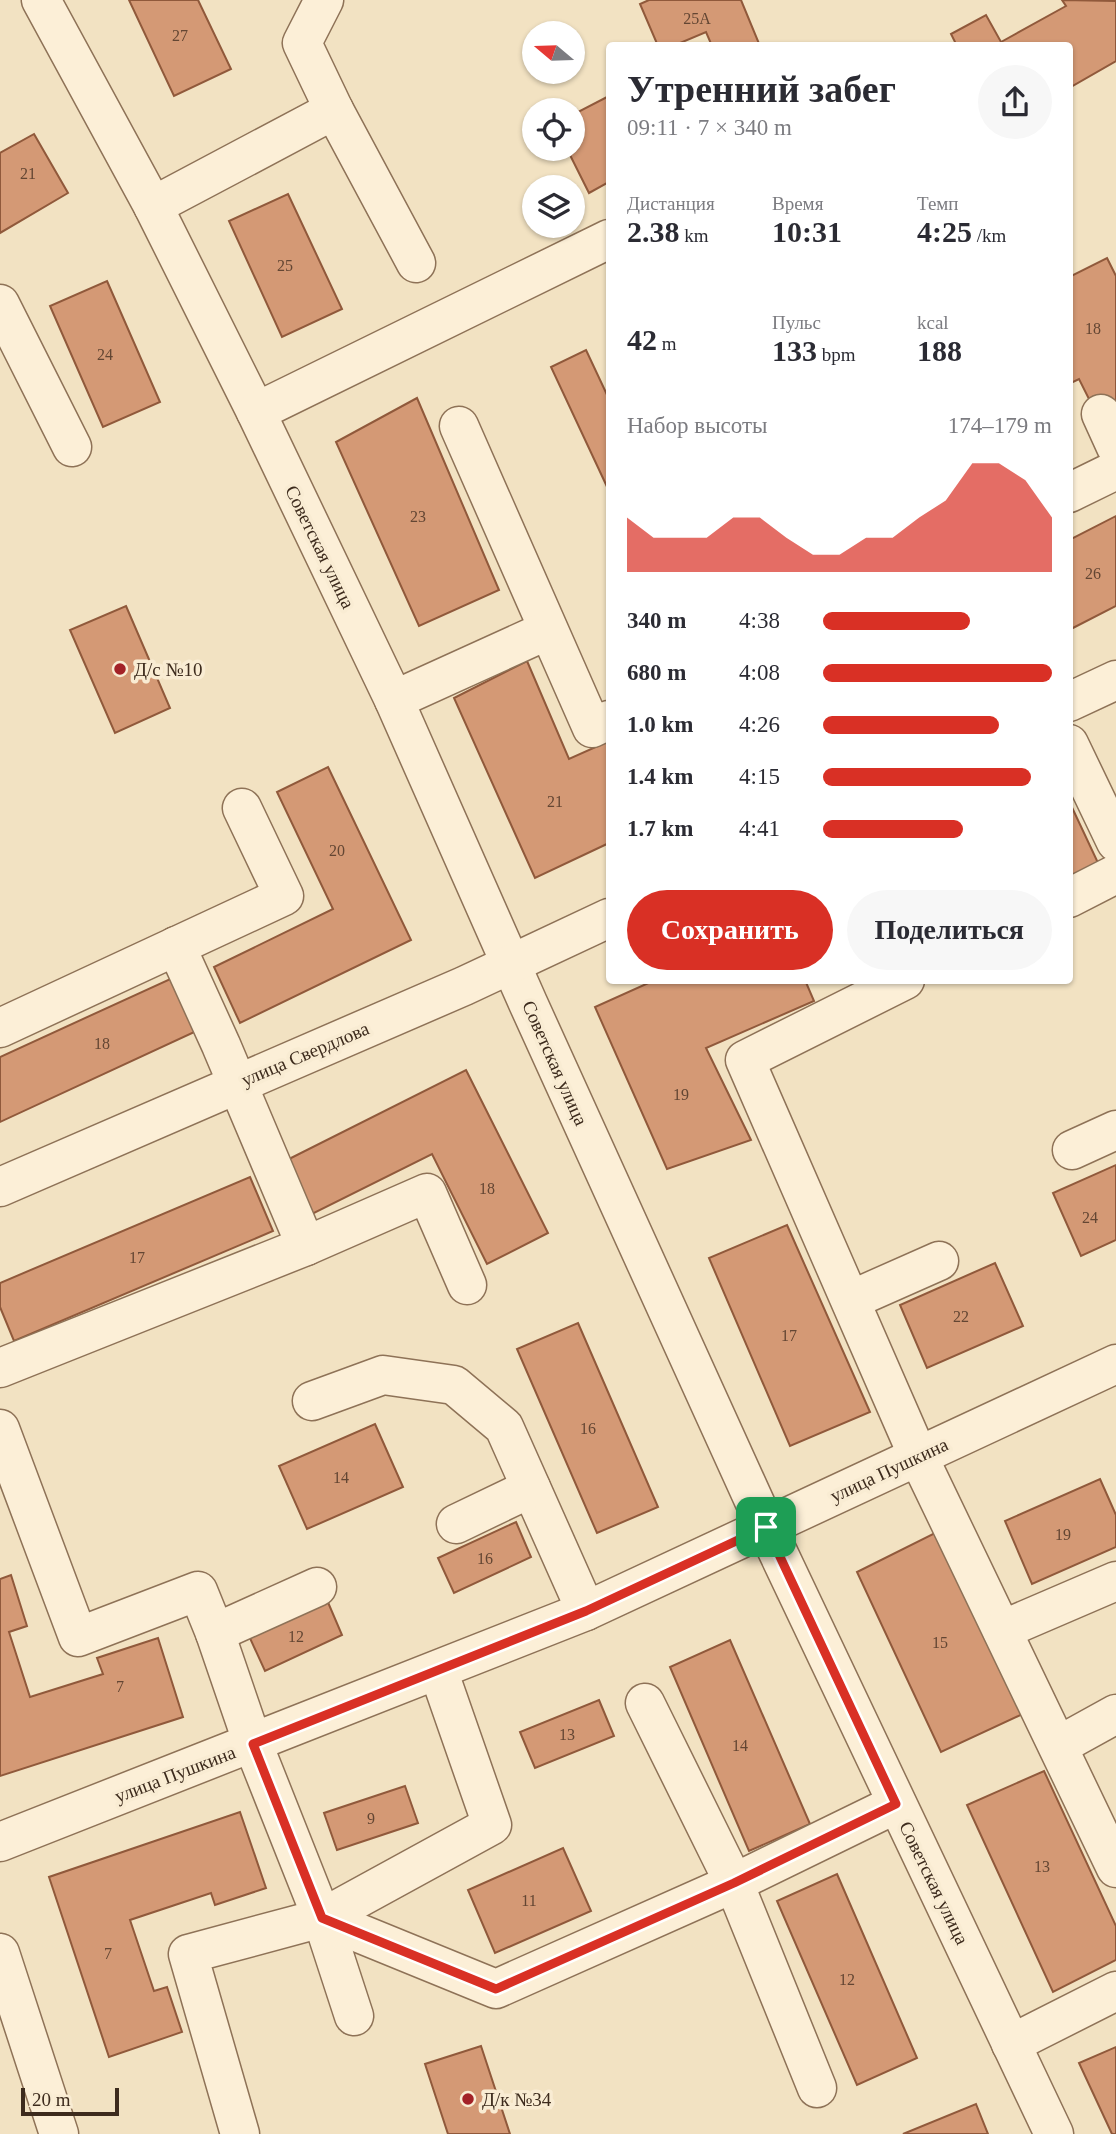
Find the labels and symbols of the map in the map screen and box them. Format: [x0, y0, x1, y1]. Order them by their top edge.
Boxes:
house number: 25А [683, 10, 711, 27]
north arrow [522, 21, 584, 84]
house number: 27 [172, 27, 188, 44]
house number: 21 [20, 165, 36, 182]
house number: 25 [277, 257, 293, 274]
house number: 18 [1085, 320, 1101, 337]
house number: 24 [97, 346, 113, 363]
street label: Советская улица [281, 482, 359, 612]
house number: 23 [410, 508, 426, 525]
house number: 26 [1085, 565, 1101, 582]
place label: Д/с №10 [134, 659, 203, 680]
marker: Д/с №10 [112, 661, 128, 677]
house number: 21 [547, 793, 563, 810]
house number: 20 [329, 842, 345, 859]
street label: Советская улица [518, 997, 592, 1129]
street label: улица Свердлова [238, 1017, 373, 1090]
house number: 18 [94, 1035, 110, 1052]
house number: 19 [673, 1086, 689, 1103]
house number: 18 [479, 1180, 495, 1197]
house number: 24 [1082, 1209, 1098, 1226]
house number: 17 [129, 1249, 145, 1266]
house number: 22 [953, 1308, 969, 1325]
house number: 17 [781, 1327, 797, 1344]
house number: 16 [580, 1420, 596, 1437]
street label: улица Пушкина [827, 1433, 952, 1506]
house number: 14 [333, 1469, 349, 1486]
pin [736, 1497, 796, 1557]
house number: 19 [1055, 1526, 1071, 1543]
house number: 16 [477, 1550, 493, 1567]
house number: 12 [288, 1628, 304, 1645]
house number: 15 [932, 1634, 948, 1651]
house number: 7 [116, 1678, 124, 1695]
house number: 13 [559, 1726, 575, 1743]
house number: 14 [732, 1737, 748, 1754]
street label: улица Пушкина [112, 1741, 239, 1807]
house number: 9 [367, 1810, 375, 1827]
street label: Советская улица [895, 1818, 973, 1948]
house number: 13 [1034, 1858, 1050, 1875]
house number: 11 [521, 1892, 537, 1909]
house number: 7 [104, 1945, 112, 1962]
house number: 12 [839, 1971, 855, 1988]
scale bar [21, 2085, 119, 2117]
place label: Д/к №34 [482, 2089, 552, 2110]
marker: Д/к №34 [460, 2091, 476, 2107]

